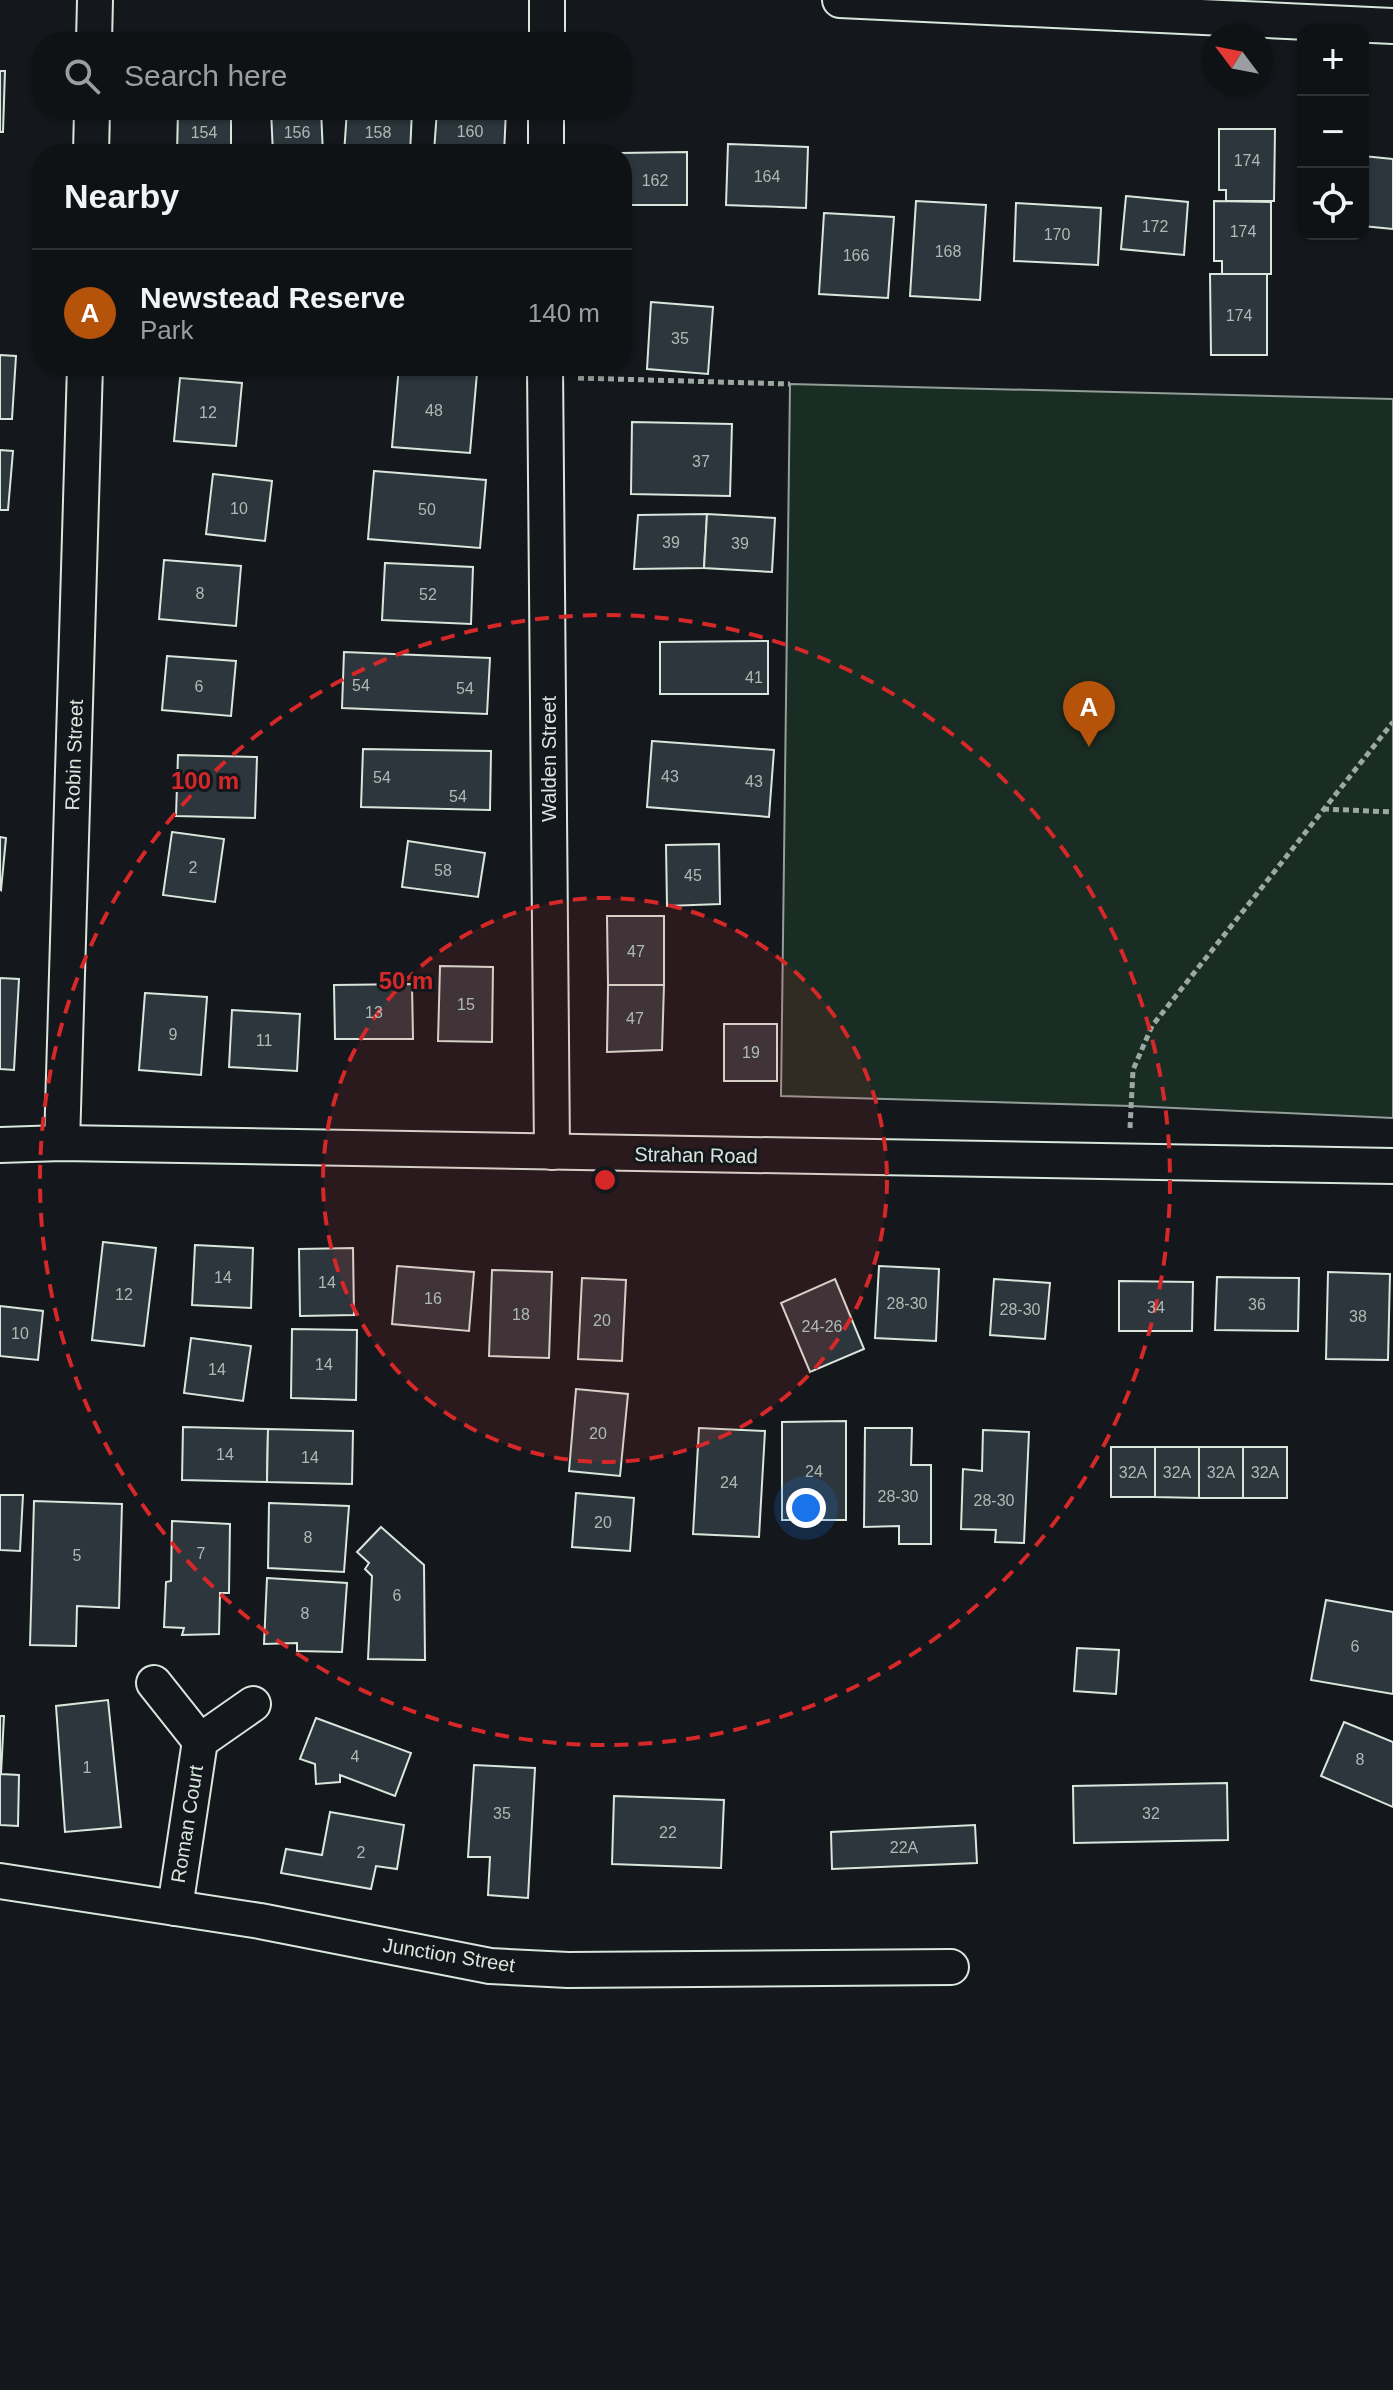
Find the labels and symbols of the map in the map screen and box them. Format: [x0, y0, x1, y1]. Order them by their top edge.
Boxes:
north arrow [1201, 24, 1273, 96]
house number: 160 [457, 123, 483, 140]
house number: 154 [191, 124, 217, 141]
house number: 156 [284, 124, 310, 141]
house number: 158 [365, 124, 391, 141]
house number: 174 [1234, 152, 1260, 169]
house number: 164 [754, 168, 780, 185]
house number: 162 [642, 172, 668, 189]
house number: 172 [1142, 218, 1168, 235]
house number: 174 [1230, 223, 1256, 240]
house number: 170 [1044, 226, 1070, 243]
house number: 168 [935, 243, 961, 260]
house number: 166 [843, 247, 869, 264]
house number: 174 [1226, 307, 1252, 324]
house number: 35 [671, 330, 689, 347]
house number: 48 [425, 402, 443, 419]
house number: 12 [199, 404, 217, 421]
house number: 37 [692, 453, 710, 470]
house number: 10 [230, 500, 248, 517]
house number: 50 [418, 501, 436, 518]
house number: 39 [662, 534, 680, 551]
house number: 39 [731, 535, 749, 552]
house number: 8 [196, 585, 205, 602]
house number: 52 [419, 586, 437, 603]
house number: 41 [745, 669, 763, 686]
house number: 54 [352, 677, 370, 694]
house number: 6 [195, 678, 204, 695]
house number: 54 [456, 680, 474, 697]
pin: A [1063, 681, 1115, 747]
street label: Walden Street [538, 696, 560, 822]
street label: Robin Street [61, 699, 87, 811]
text: 100 m [171, 767, 239, 794]
house number: 43 [661, 768, 679, 785]
house number: 54 [373, 769, 391, 786]
house number: 43 [745, 773, 763, 790]
house number: 54 [449, 788, 467, 805]
house number: 2 [189, 859, 198, 876]
house number: 58 [434, 862, 452, 879]
house number: 45 [684, 867, 702, 884]
house number: 47 [627, 943, 645, 960]
text: 50 m [379, 967, 433, 994]
house number: 15 [457, 996, 475, 1013]
house number: 13 [365, 1004, 383, 1021]
house number: 47 [626, 1010, 644, 1027]
house number: 9 [169, 1026, 178, 1043]
house number: 11 [256, 1032, 272, 1049]
house number: 19 [742, 1044, 760, 1061]
street label: Strahan Road [634, 1143, 758, 1167]
centre of rings [591, 1166, 619, 1194]
house number: 14 [214, 1269, 232, 1286]
house number: 14 [318, 1274, 336, 1291]
house number: 12 [115, 1286, 133, 1303]
house number: 16 [424, 1290, 442, 1307]
house number: 28-30 [887, 1295, 928, 1312]
house number: 36 [1248, 1296, 1266, 1313]
house number: 34 [1147, 1299, 1165, 1316]
house number: 28-30 [1000, 1301, 1041, 1318]
house number: 18 [512, 1306, 530, 1323]
house number: 38 [1349, 1308, 1367, 1325]
house number: 20 [593, 1312, 611, 1329]
house number: 24-26 [802, 1318, 843, 1335]
house number: 10 [11, 1325, 29, 1342]
house number: 14 [315, 1356, 333, 1373]
house number: 14 [208, 1361, 226, 1378]
house number: 20 [589, 1425, 607, 1442]
house number: 14 [216, 1446, 234, 1463]
house number: 14 [301, 1449, 319, 1466]
house number: 24 [805, 1463, 823, 1480]
house number: 32A [1119, 1464, 1148, 1481]
house number: 32A [1163, 1464, 1192, 1481]
house number: 32A [1207, 1464, 1236, 1481]
house number: 32A [1251, 1464, 1280, 1481]
house number: 24 [720, 1474, 738, 1491]
your location [786, 1488, 826, 1528]
house number: 28-30 [878, 1488, 919, 1505]
house number: 28-30 [974, 1492, 1015, 1509]
house number: 20 [594, 1514, 612, 1531]
house number: 8 [304, 1529, 313, 1546]
house number: 7 [197, 1545, 206, 1562]
house number: 5 [73, 1547, 82, 1564]
house number: 6 [393, 1587, 402, 1604]
house number: 8 [301, 1605, 310, 1622]
house number: 6 [1351, 1638, 1360, 1655]
house number: 4 [351, 1748, 360, 1765]
house number: 8 [1356, 1751, 1365, 1768]
house number: 1 [83, 1759, 92, 1776]
street label: Roman Court [167, 1763, 207, 1884]
house number: 35 [493, 1805, 511, 1822]
house number: 32 [1142, 1805, 1160, 1822]
house number: 22 [659, 1824, 677, 1841]
house number: 22A [890, 1839, 919, 1856]
house number: 2 [357, 1844, 366, 1861]
street label: Junction Street [381, 1934, 517, 1976]

